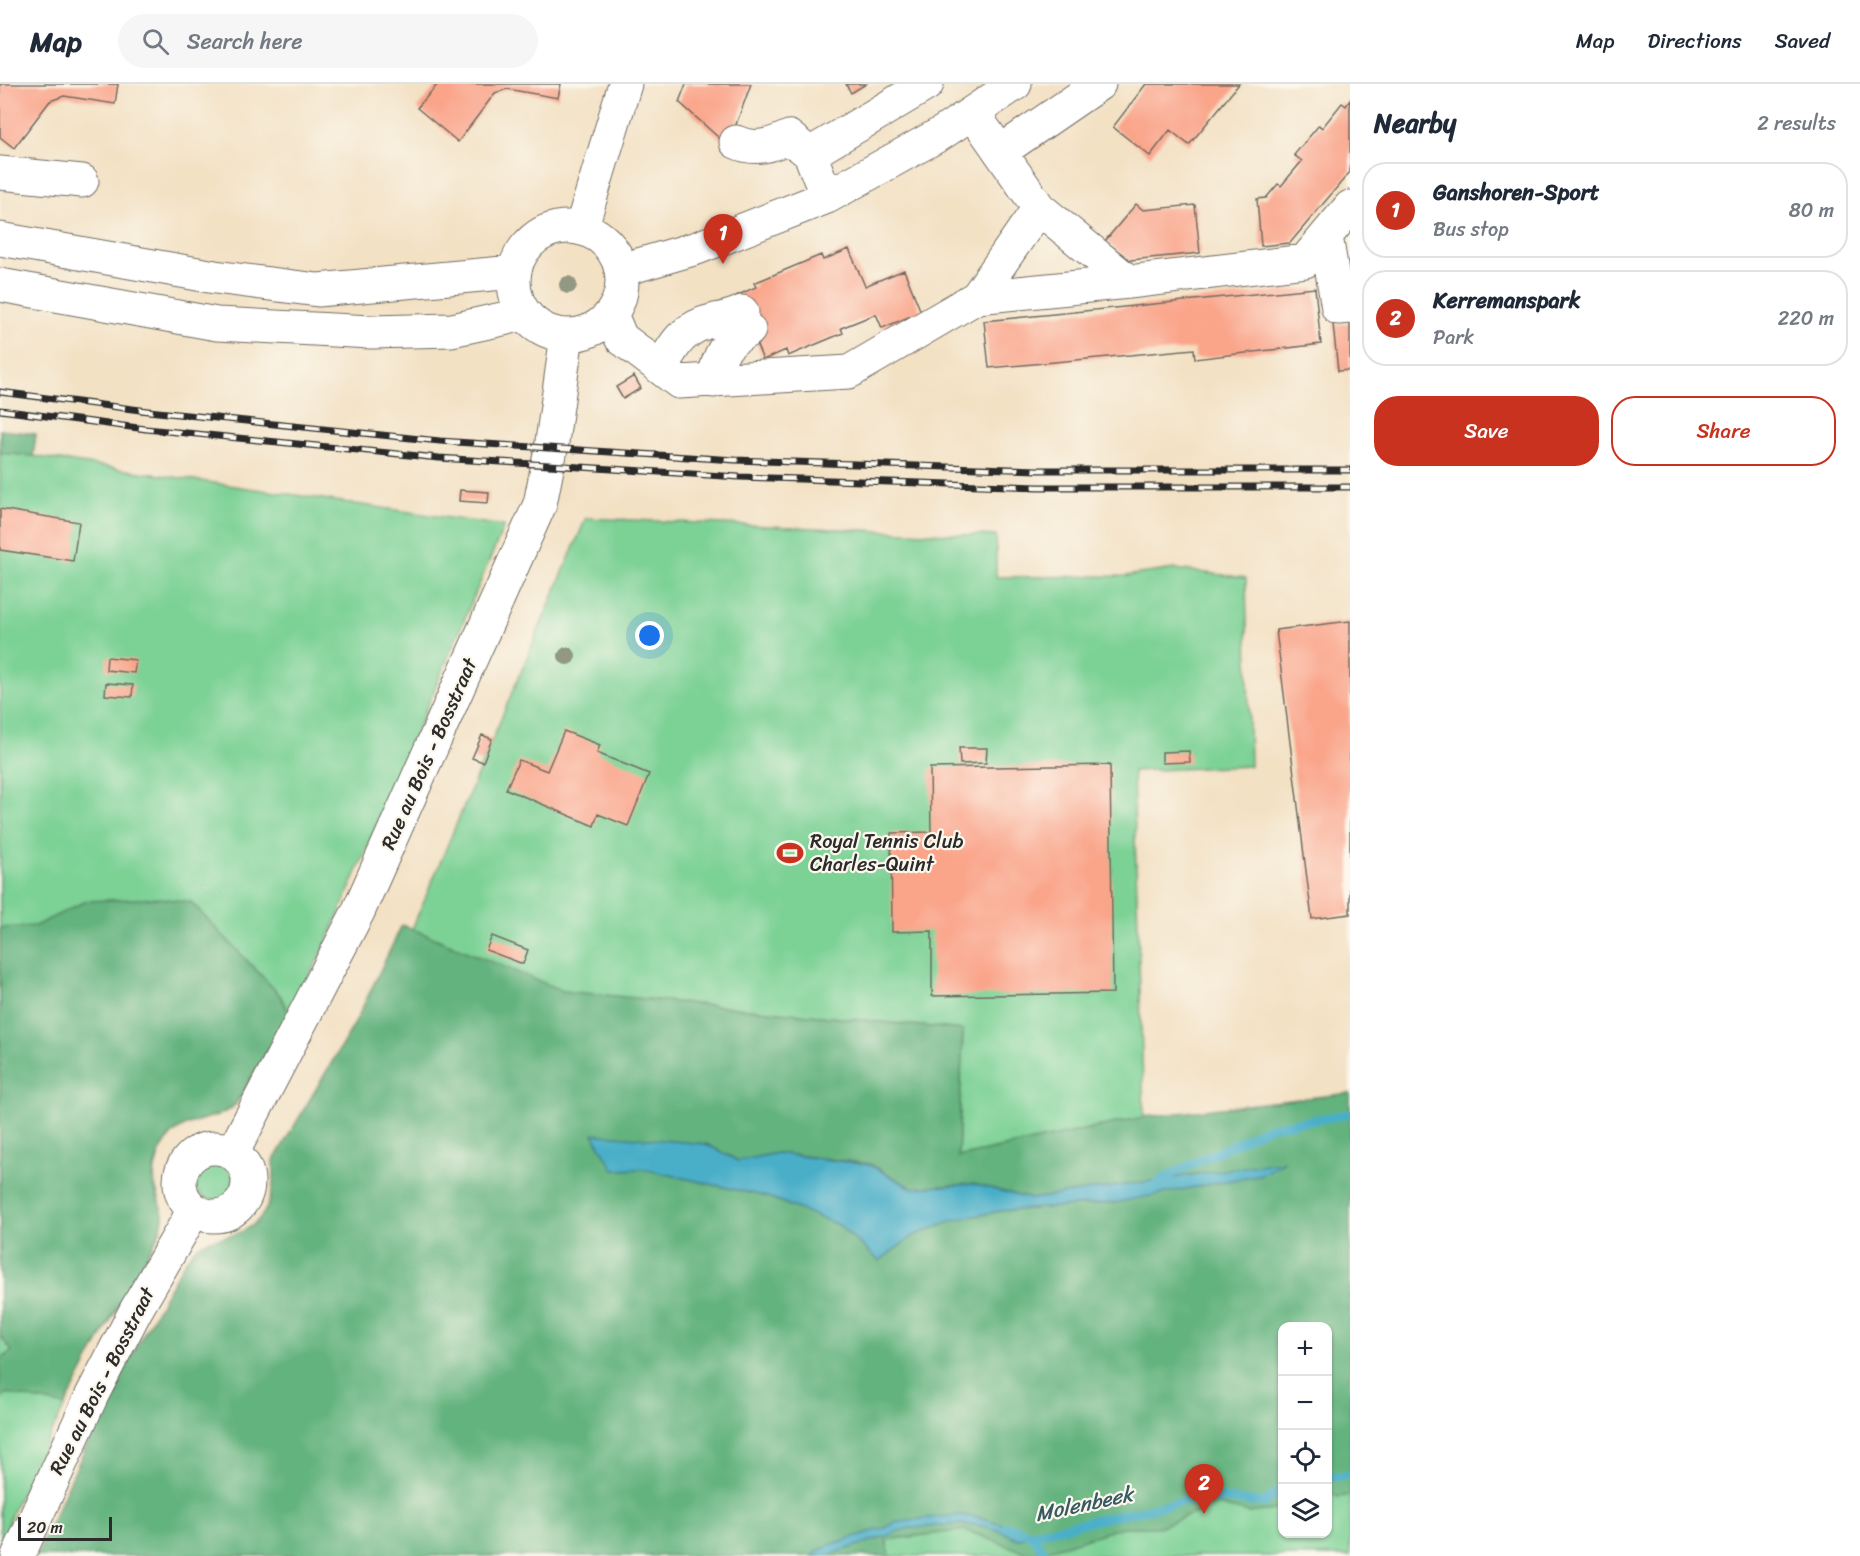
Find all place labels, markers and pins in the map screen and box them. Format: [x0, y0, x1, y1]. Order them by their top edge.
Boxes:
pin: 1 [704, 214, 742, 264]
place label: Royal Tennis Club Charles-Quint [810, 824, 964, 882]
sports icon: Royal Tennis Club Charles-Quint [775, 838, 805, 868]
pin: 2 [1184, 1464, 1224, 1514]

